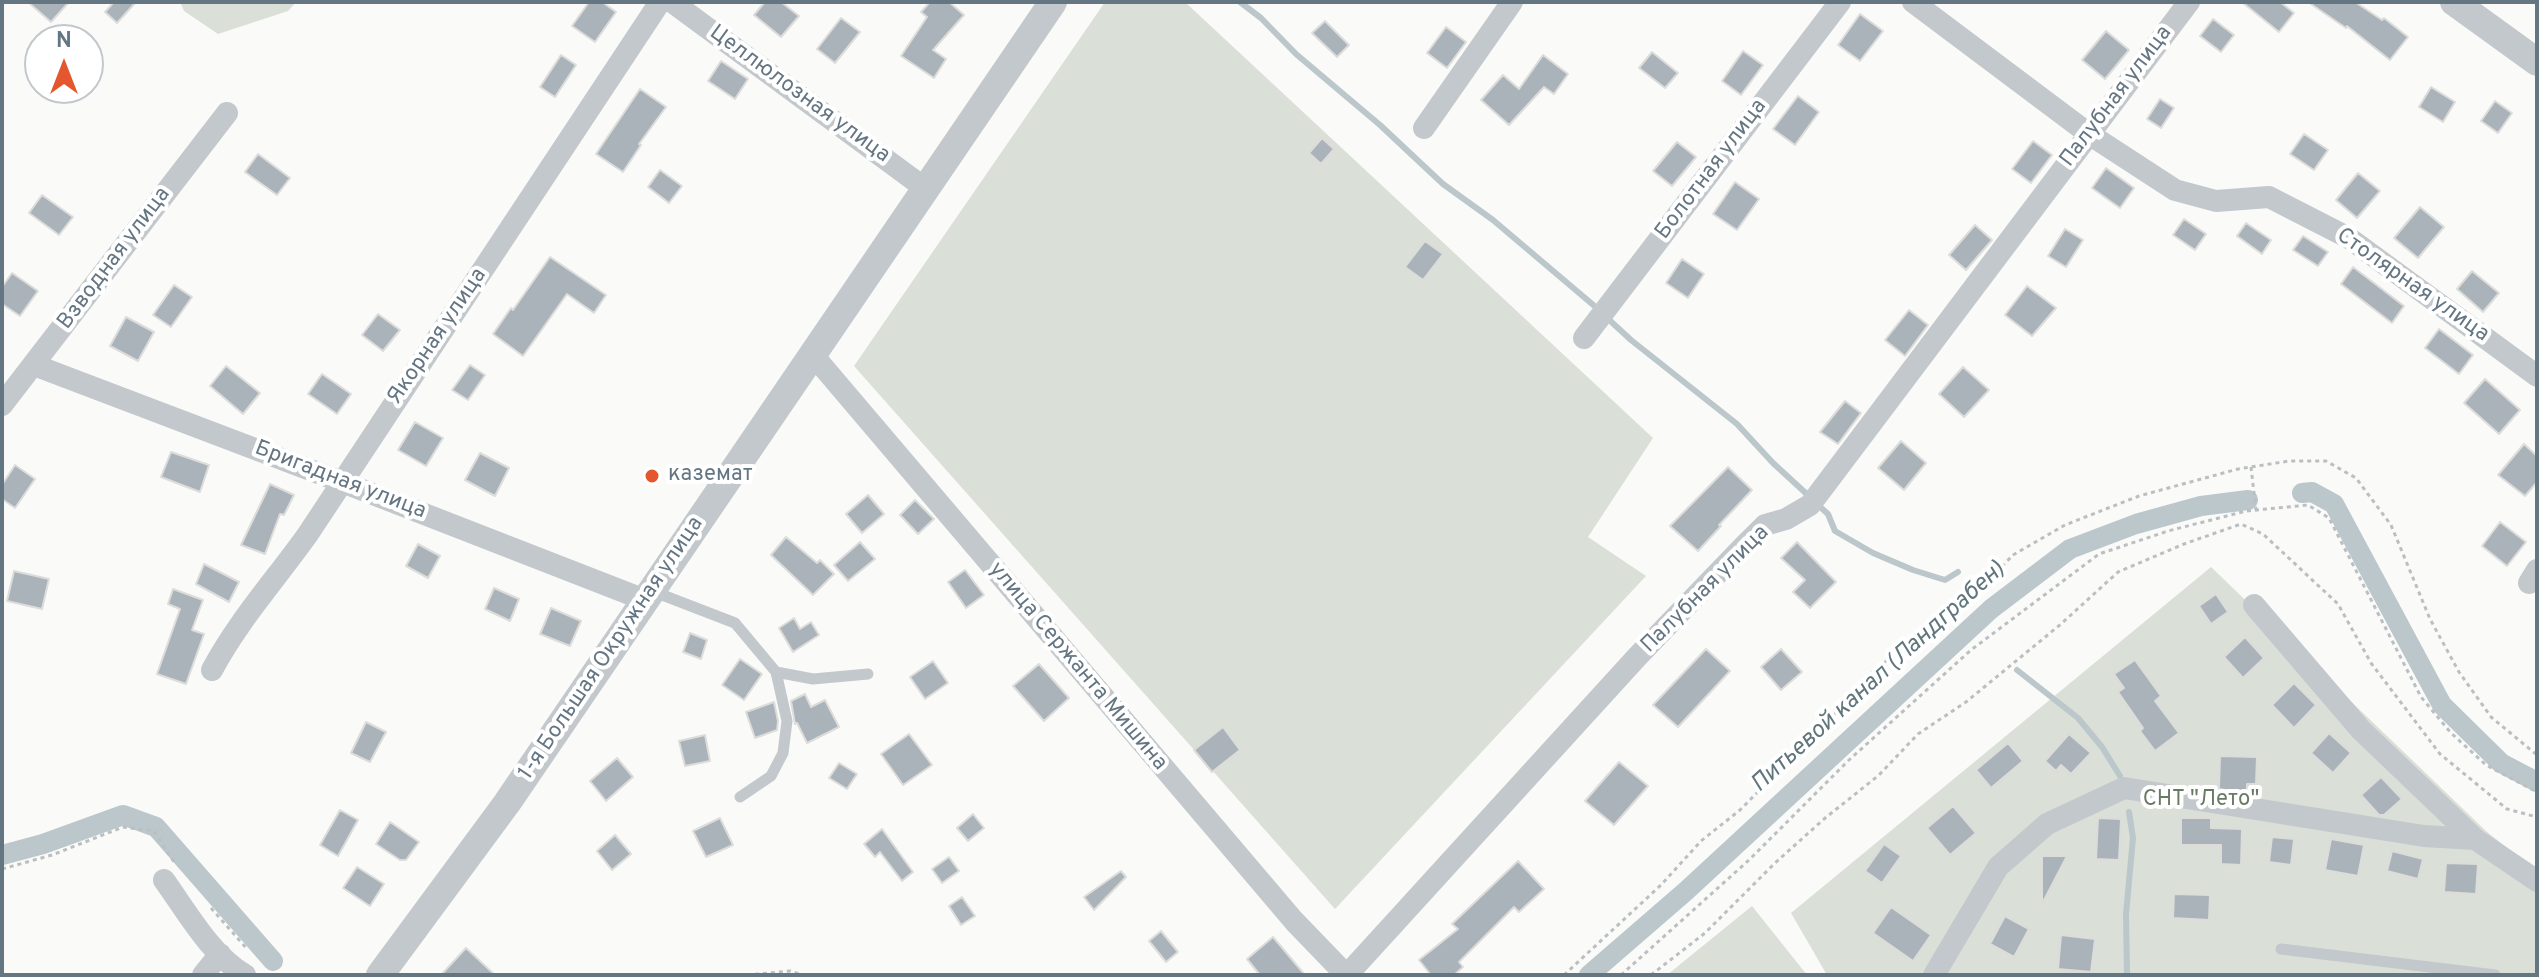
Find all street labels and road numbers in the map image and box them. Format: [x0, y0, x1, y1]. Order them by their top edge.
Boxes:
street label: Целлюлозная улица [703, 21, 895, 169]
street label: Палубная улица [2055, 21, 2179, 173]
street label: Болотная улица [1651, 95, 1773, 245]
street label: Взводная улица [53, 183, 177, 335]
street label: Столярная улица [2331, 223, 2493, 349]
street label: Якорная улица [383, 264, 493, 410]
street label: Бригадная улица [251, 436, 429, 526]
street label: 1-я Большая Окружная улица [514, 512, 710, 786]
street label: Палубная улица [1637, 521, 1775, 659]
street label: улица Сержанта Мишина [982, 557, 1172, 777]

